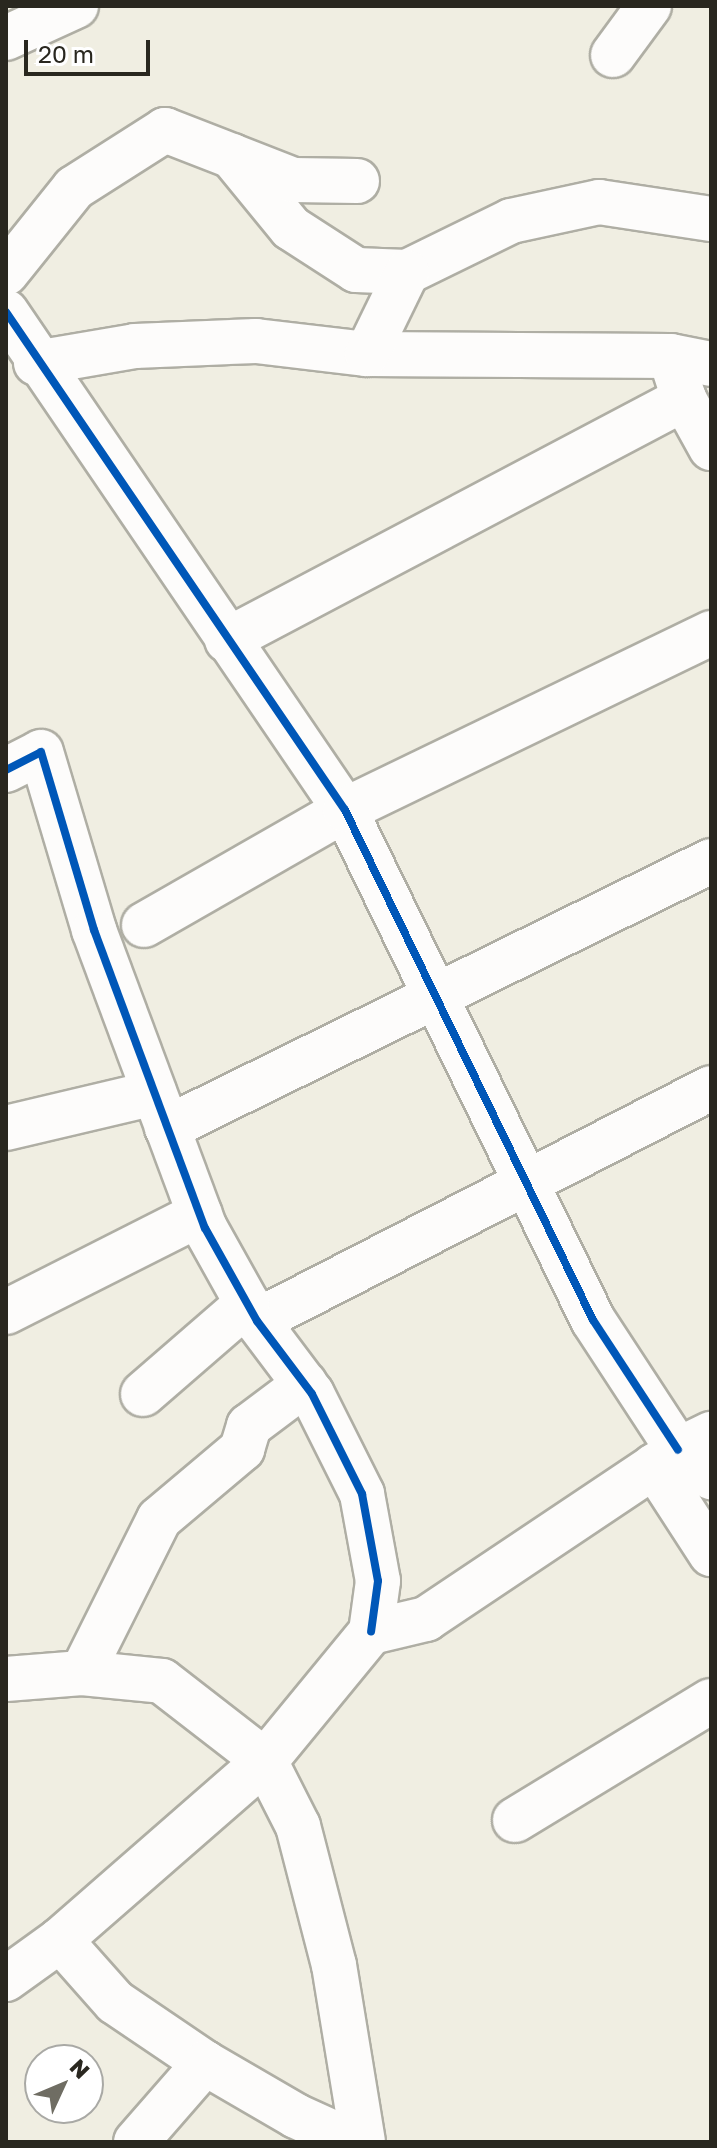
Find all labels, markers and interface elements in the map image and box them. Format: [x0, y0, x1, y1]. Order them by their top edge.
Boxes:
scale bar [28, 24, 154, 74]
text: 20 m [38, 39, 94, 68]
north arrow [24, 2044, 104, 2124]
text: N [65, 2053, 96, 2084]

